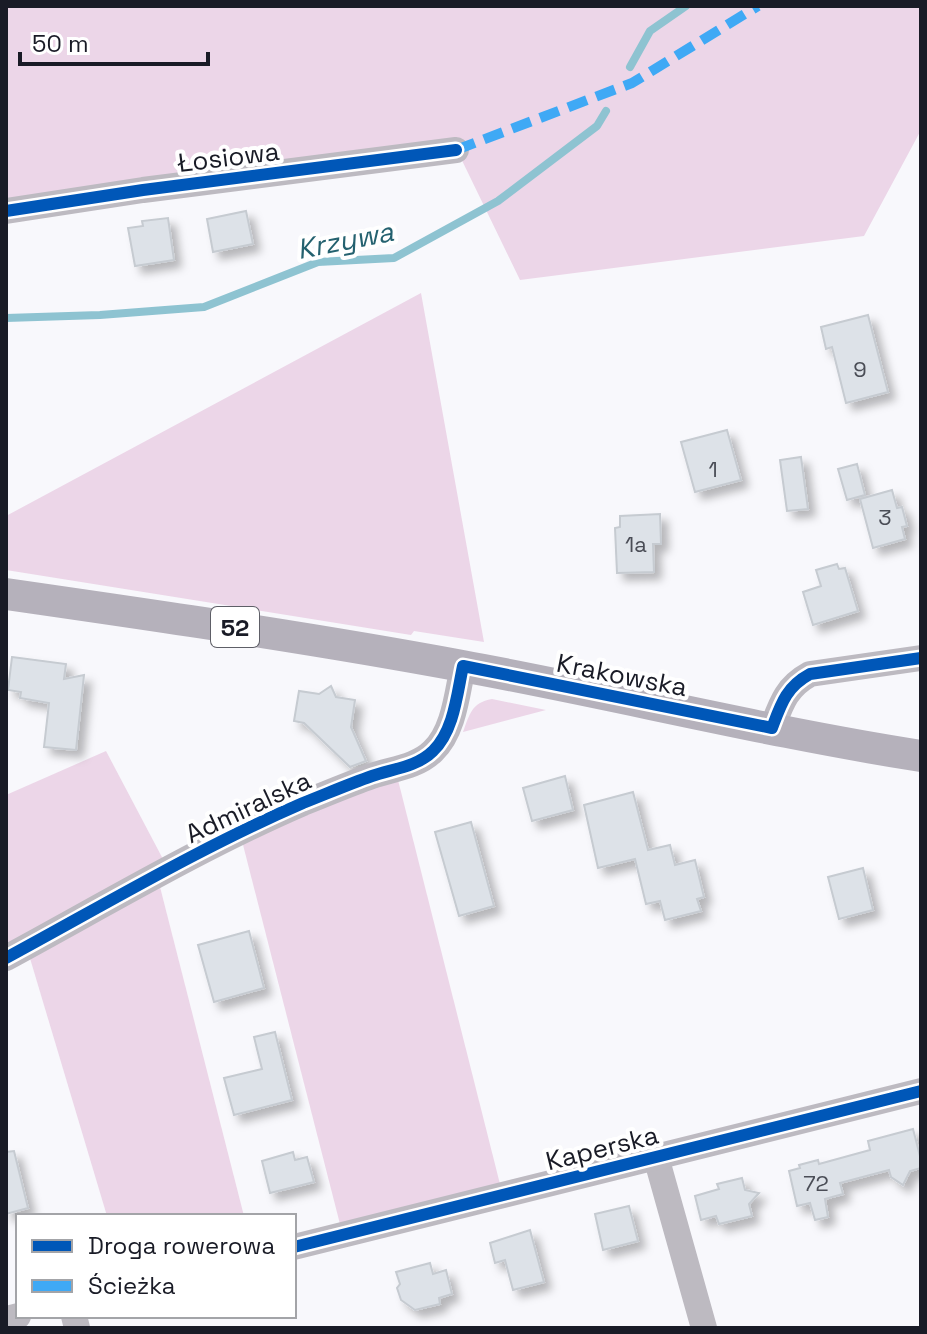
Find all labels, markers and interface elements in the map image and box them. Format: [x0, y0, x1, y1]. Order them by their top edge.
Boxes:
scale bar [20, 16, 208, 66]
text: 50 m [32, 28, 89, 59]
street label: Łosiowa [175, 134, 281, 180]
water label: Krzywa [294, 213, 397, 267]
house number: 9 [853, 355, 867, 383]
house number: 1 [708, 455, 718, 483]
house number: 3 [878, 503, 892, 531]
house number: 1a [625, 530, 647, 558]
road number: 52 [211, 607, 259, 647]
street label: Krakowska [554, 646, 690, 704]
street label: Admiralska [180, 763, 316, 851]
street label: Kaperska [542, 1118, 662, 1178]
house number: 72 [803, 1169, 829, 1197]
legend [16, 1214, 296, 1318]
text: Droga rowerowa [88, 1230, 275, 1261]
text: Ścieżka [88, 1270, 176, 1301]

